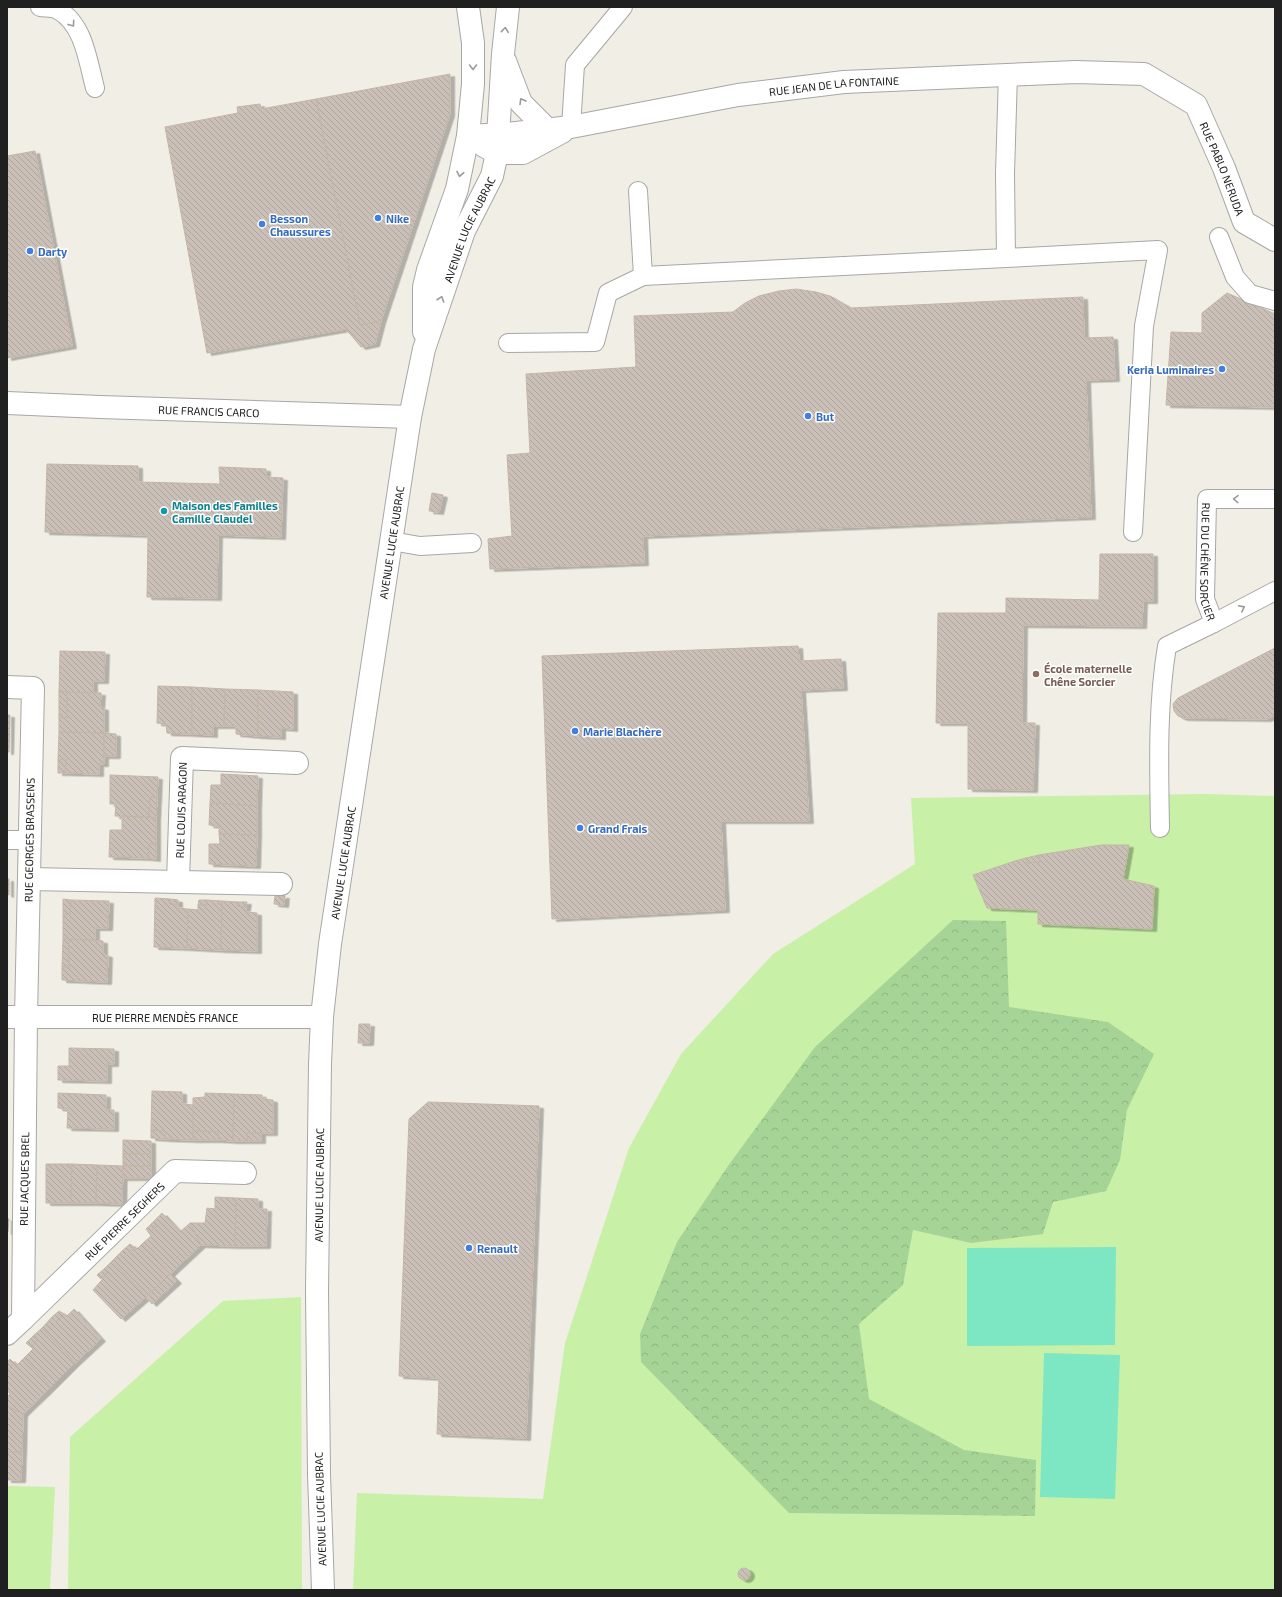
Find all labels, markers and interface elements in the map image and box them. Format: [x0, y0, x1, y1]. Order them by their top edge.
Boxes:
one-way arrow [67, 19, 74, 26]
one-way arrow [501, 27, 510, 34]
one-way arrow [469, 64, 477, 70]
street label: RUE JEAN DE LA FONTAINE [768, 73, 899, 98]
one-way arrow [519, 98, 526, 105]
street label: RUE PABLO NERUDA [1198, 120, 1248, 217]
one-way arrow [456, 171, 464, 177]
street label: AVENUE LUCIE AUBRAC [441, 174, 497, 284]
place label: Besson Chaussures [270, 212, 331, 238]
place label: Nike [386, 212, 409, 225]
marker: Nike [373, 213, 383, 223]
marker: Besson Chaussures [257, 219, 267, 229]
place label: Darty [38, 245, 68, 259]
marker: Darty [25, 246, 35, 256]
one-way arrow [436, 295, 445, 302]
place label: Keria Luminaires [1127, 363, 1214, 376]
marker: Keria Luminaires [1217, 364, 1227, 374]
street label: RUE FRANCIS CARCO [158, 402, 260, 419]
place label: But [816, 410, 835, 423]
marker: But [803, 411, 813, 421]
street label: AVENUE LUCIE AUBRAC [376, 485, 406, 600]
one-way arrow [1233, 495, 1239, 503]
place label: Maison des Familles Camille Claudel [172, 499, 278, 525]
street label: RUE DU CHÊNE SORCIER [1198, 503, 1219, 622]
marker: Maison des Familles Camille Claudel [159, 506, 169, 516]
one-way arrow [1238, 606, 1245, 613]
place label: École maternelle Chêne Sorcier [1044, 661, 1132, 688]
marker: École maternelle Chêne Sorcier [1031, 669, 1041, 679]
place label: Marie Blachère [583, 725, 662, 738]
marker: Marie Blachère [570, 726, 580, 736]
street label: RUE LOUIS ARAGON [172, 761, 188, 859]
street label: RUE GEORGES BRASSENS [21, 778, 37, 902]
street label: AVENUE LUCIE AUBRAC [327, 805, 357, 920]
place label: Grand Frais [588, 822, 648, 835]
marker: Grand Frais [575, 823, 585, 833]
street label: RUE PIERRE MENDÈS FRANCE [92, 1011, 238, 1024]
street label: AVENUE LUCIE AUBRAC [311, 1128, 326, 1242]
street label: RUE JACQUES BREL [17, 1131, 32, 1226]
street label: RUE PIERRE SEGHERS [81, 1179, 167, 1262]
place label: Renault [477, 1242, 518, 1255]
marker: Renault [464, 1243, 474, 1253]
street label: AVENUE LUCIE AUBRAC [312, 1452, 328, 1566]

